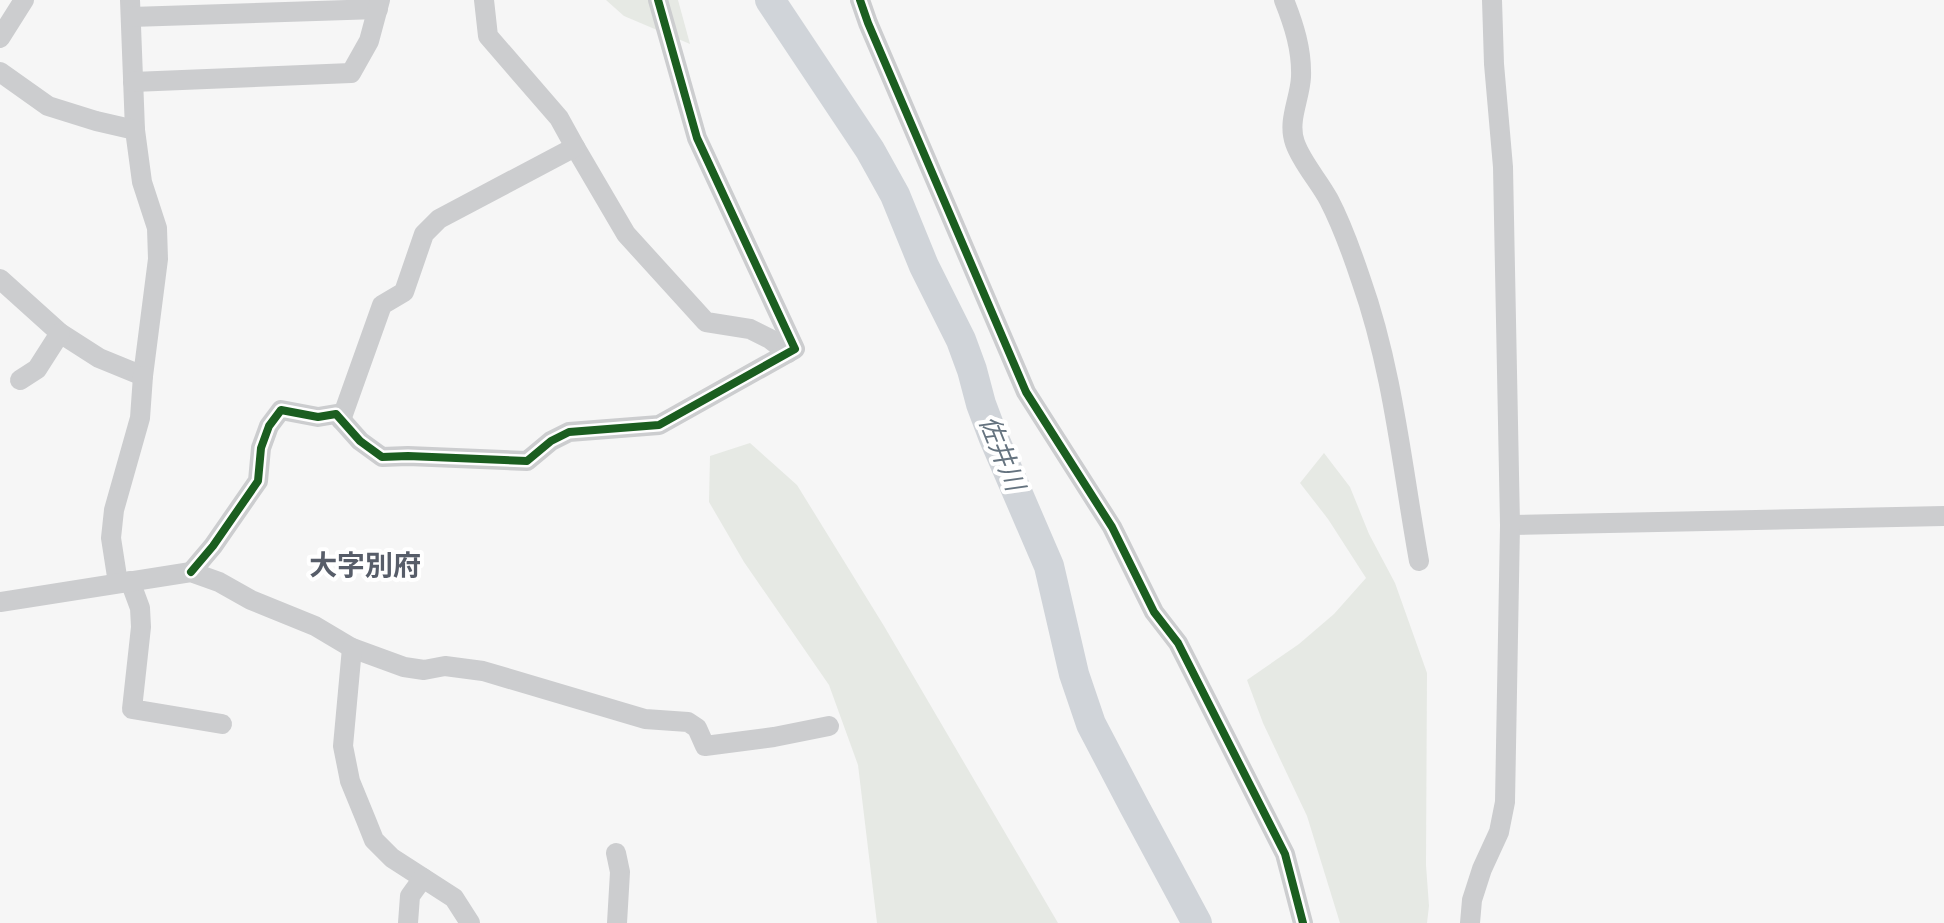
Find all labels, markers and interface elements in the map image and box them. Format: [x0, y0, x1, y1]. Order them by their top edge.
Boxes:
water label: 佐井川 [973, 411, 1033, 498]
district label: 大字別府 [309, 548, 421, 582]

